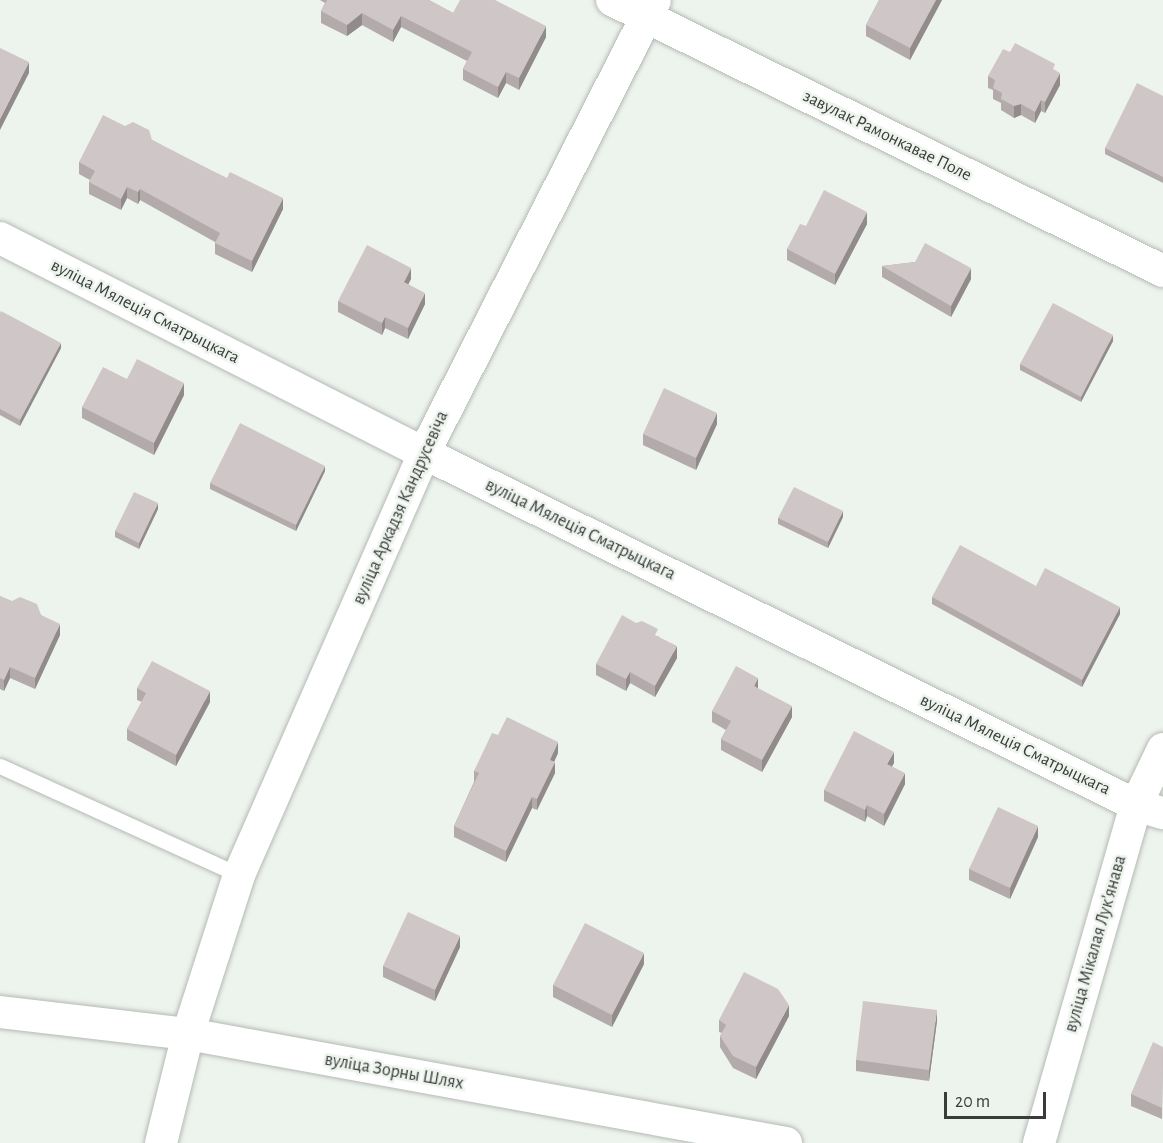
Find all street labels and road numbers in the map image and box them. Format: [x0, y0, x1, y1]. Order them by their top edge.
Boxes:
street label: завулак Рамонкавае Поле [799, 86, 975, 186]
street label: вуліца Мялеція Сматрыцкага [47, 255, 243, 369]
street label: вуліца Аркадзя Кандрусевіча [348, 408, 454, 608]
street label: вуліца Мялеція Сматрыцкага [481, 475, 679, 585]
street label: вуліца Мялеція Сматрыцкага [916, 690, 1114, 800]
street label: вуліца Мікалая Лукʼянава [1060, 853, 1132, 1035]
street label: вуліца Зорны Шлях [323, 1049, 465, 1095]

